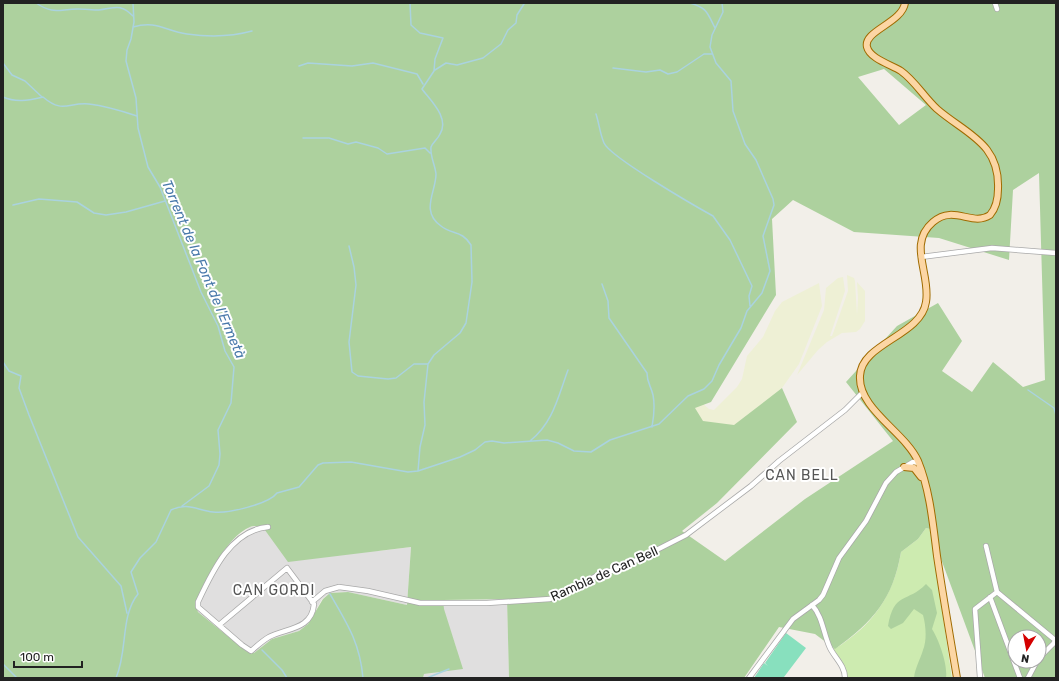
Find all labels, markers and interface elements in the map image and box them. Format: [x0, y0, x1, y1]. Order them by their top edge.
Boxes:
water label: Torrent de la Font de l'Ermetà [158, 177, 249, 361]
district label: CAN BELL [765, 467, 839, 484]
street label: Rambla de Can Bell [548, 543, 660, 604]
district label: CAN GORDI [233, 582, 315, 599]
north arrow [1007, 629, 1047, 669]
scale bar [14, 643, 82, 669]
text: 100 m [20, 650, 54, 664]
text: N [1020, 651, 1030, 665]

